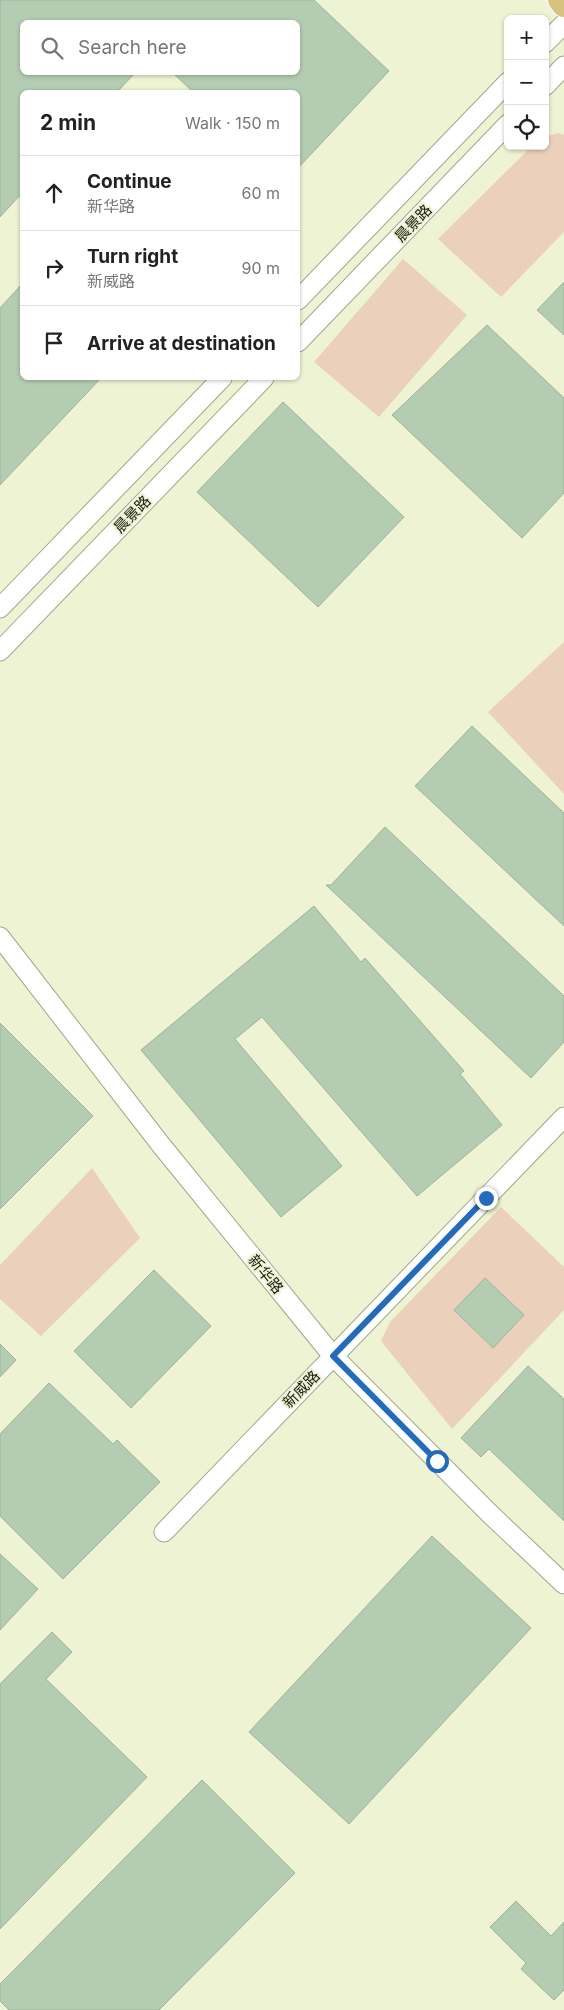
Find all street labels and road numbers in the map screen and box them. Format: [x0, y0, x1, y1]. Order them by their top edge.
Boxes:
street label: 晨景路 [391, 200, 435, 246]
street label: 晨景路 [110, 491, 154, 537]
street label: 新华路 [244, 1251, 288, 1297]
street label: 新威路 [279, 1366, 323, 1412]

